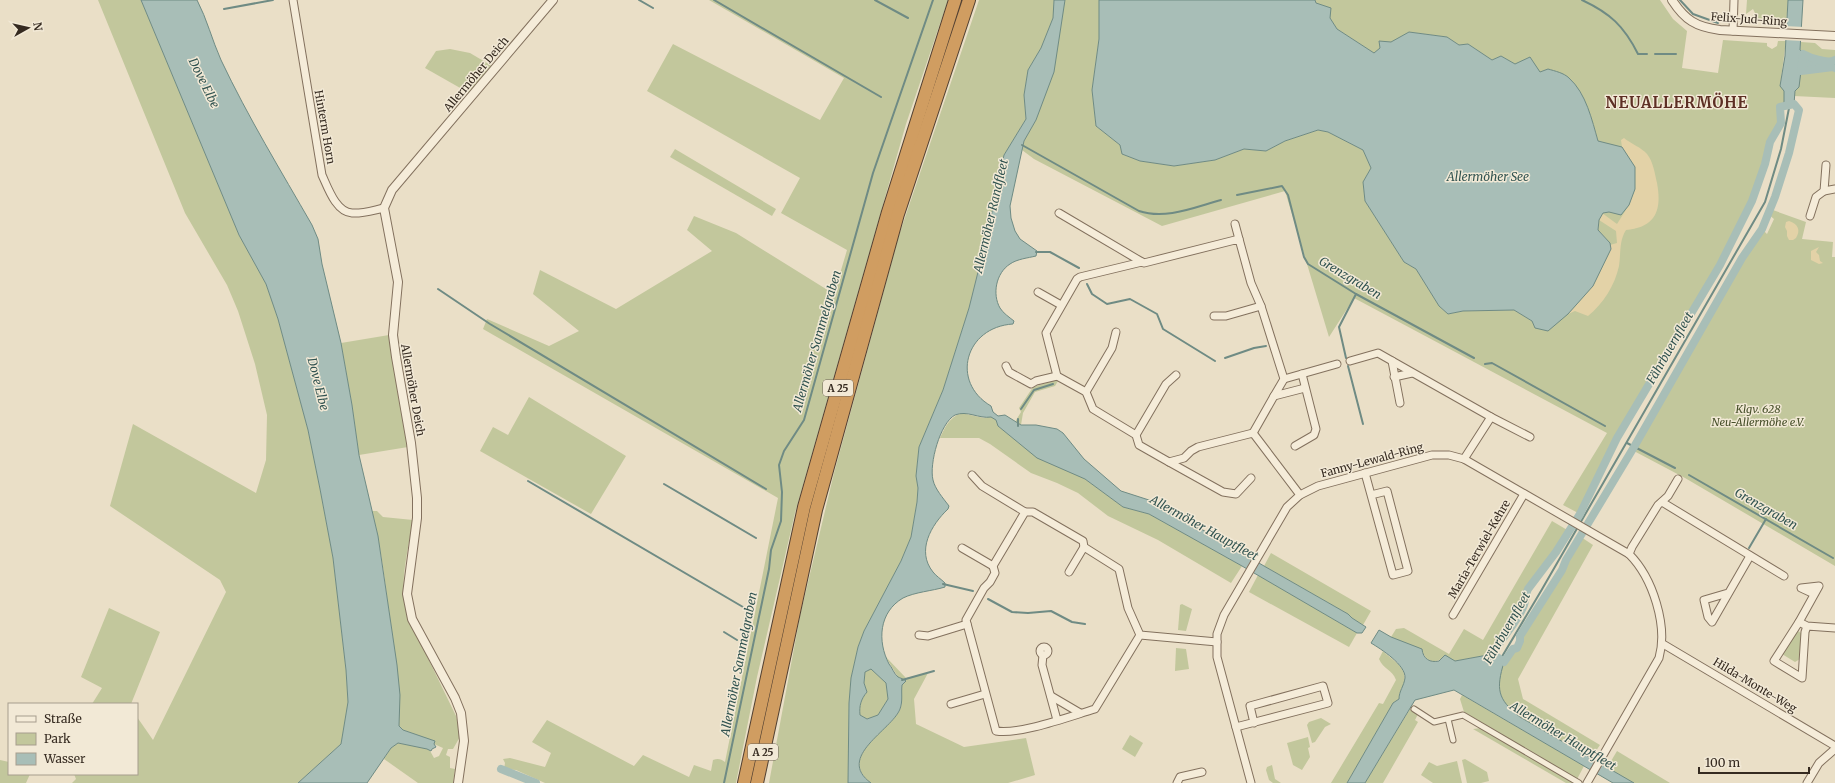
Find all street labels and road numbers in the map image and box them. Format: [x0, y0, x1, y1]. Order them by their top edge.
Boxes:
street label: Felix-Jud-Ring [1710, 9, 1788, 29]
street label: Allermöher Deich [440, 33, 512, 115]
street label: Hinterm Horn [312, 89, 339, 166]
street label: Allermöher Deich [398, 342, 428, 438]
road number: A 25 [823, 380, 853, 396]
street label: Fanny-Lewald-Ring [1319, 439, 1425, 480]
street label: Maria-Terwiel-Kehre [1445, 497, 1513, 601]
street label: Hilda-Monte-Weg [1711, 655, 1800, 716]
road number: A 25 [748, 744, 778, 760]

